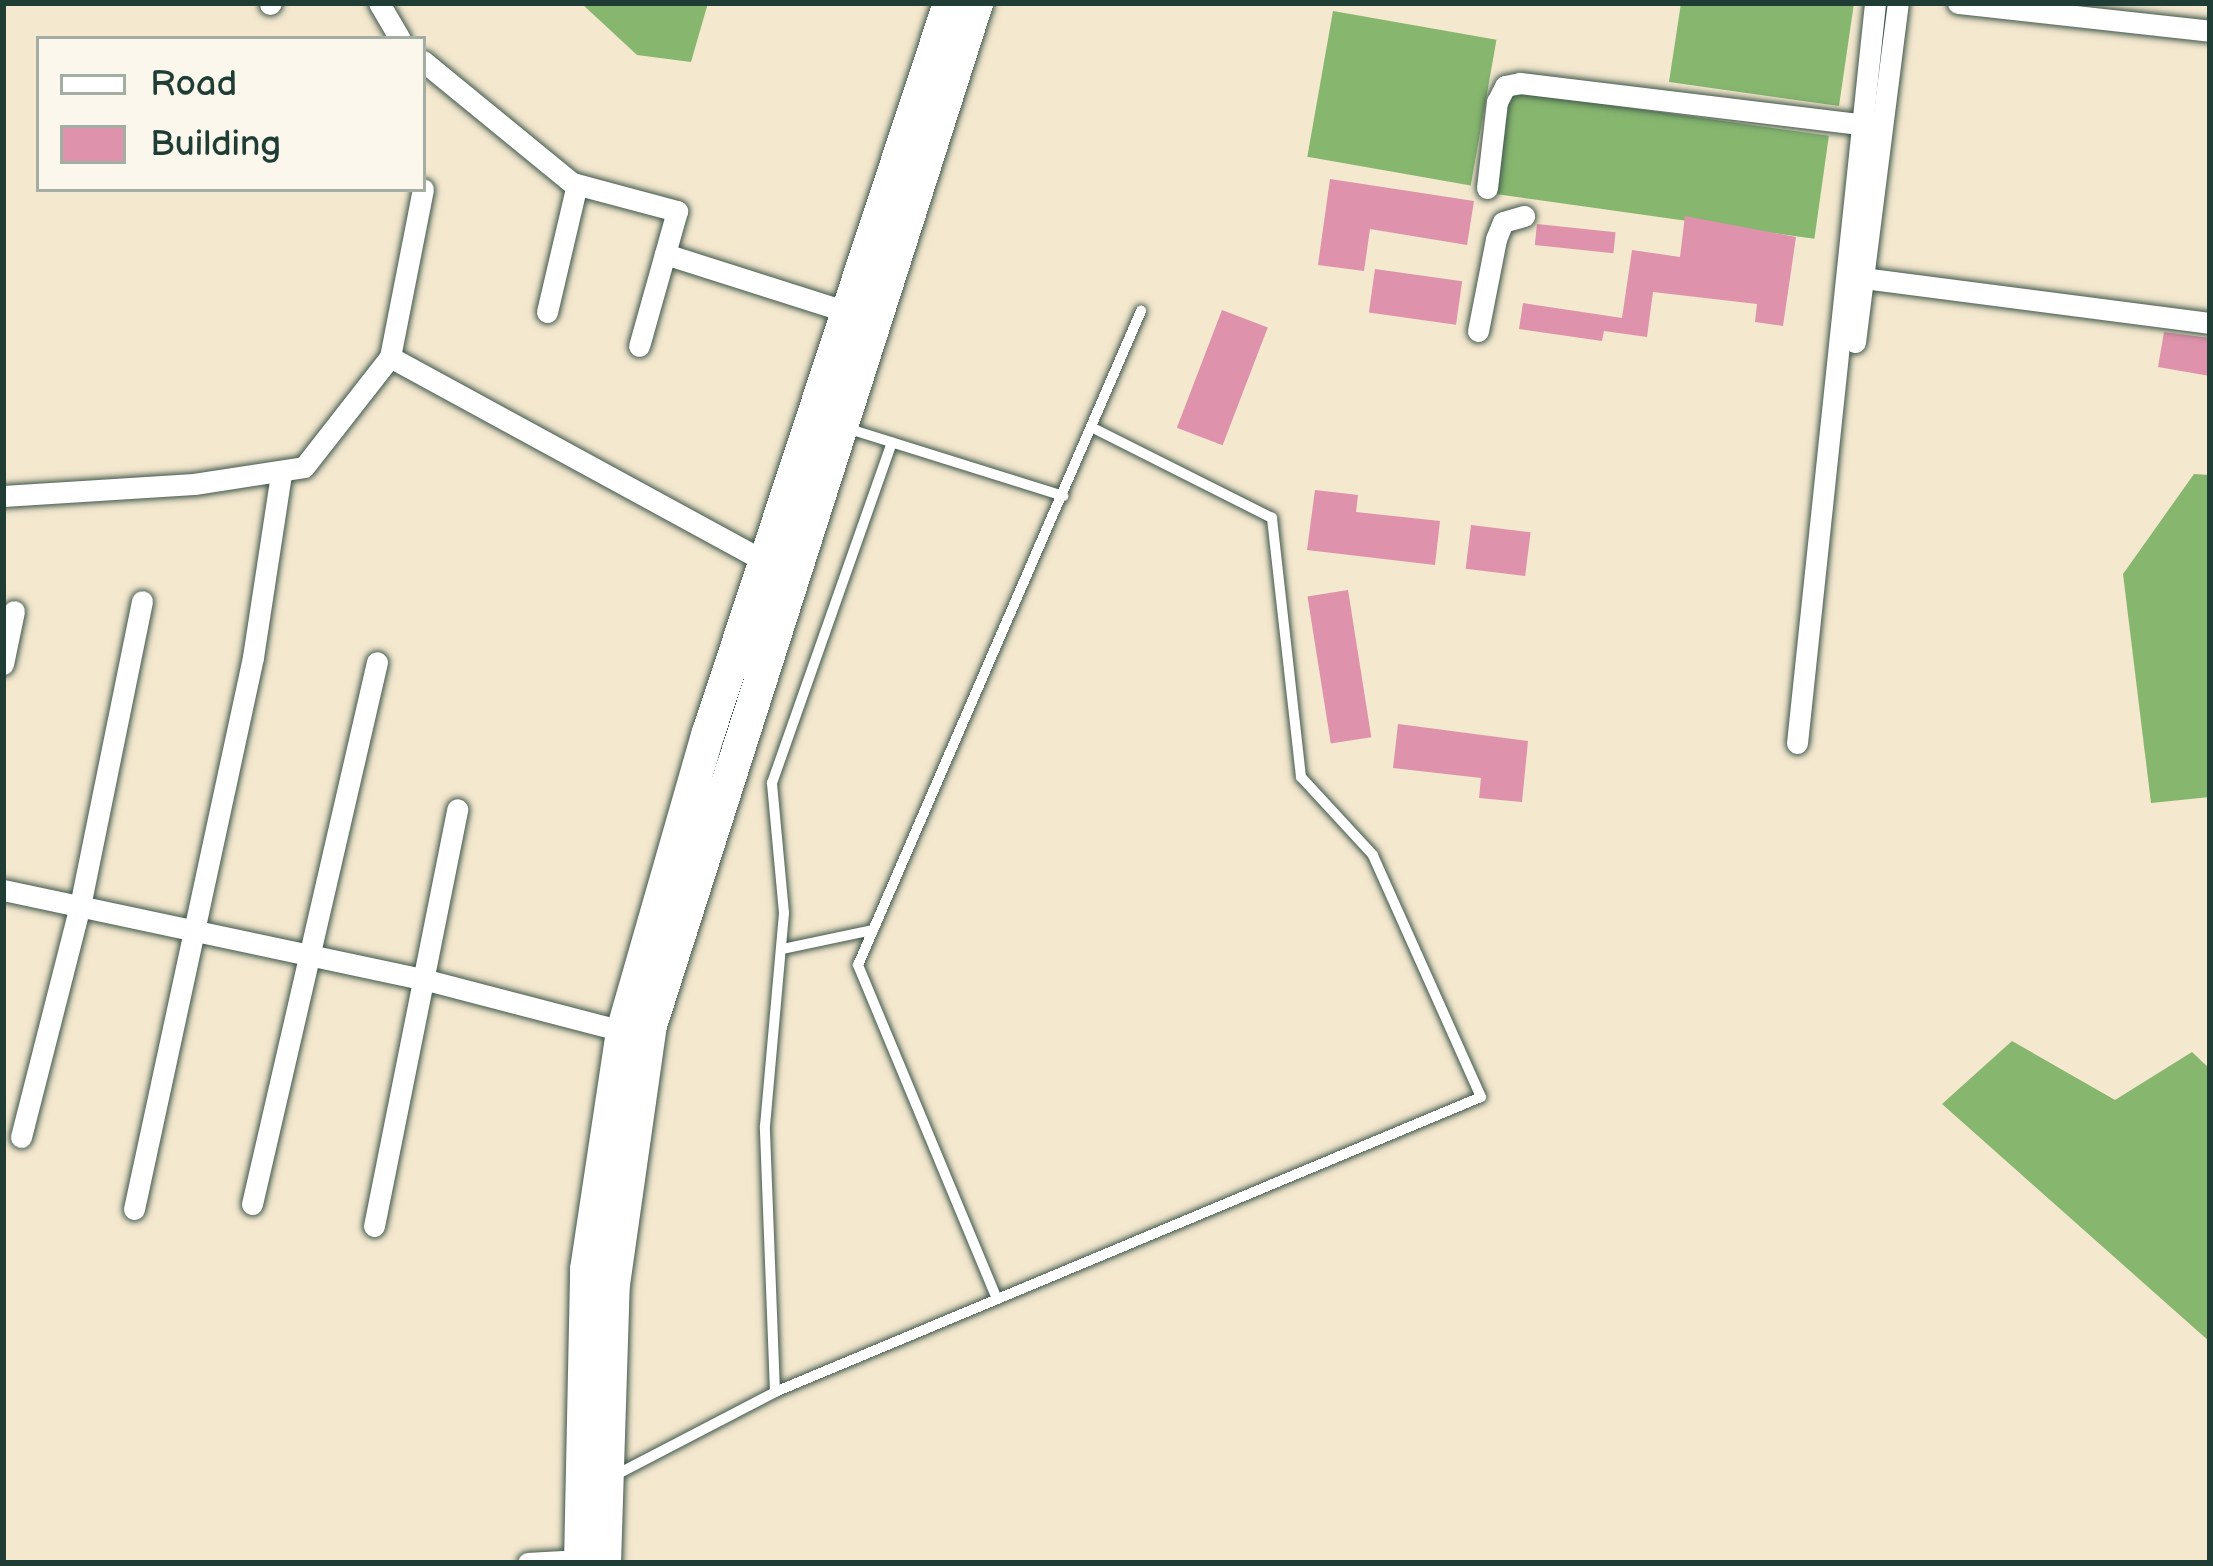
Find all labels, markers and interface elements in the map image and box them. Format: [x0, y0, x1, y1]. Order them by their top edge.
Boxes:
legend [36, 36, 426, 192]
text: Road [150, 63, 237, 106]
text: Building [150, 123, 281, 166]

